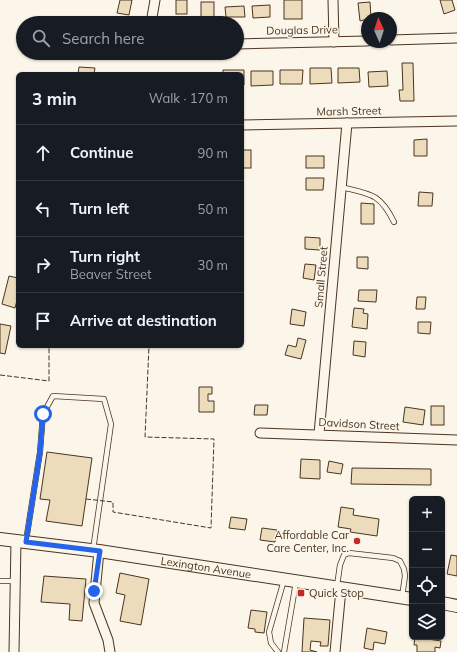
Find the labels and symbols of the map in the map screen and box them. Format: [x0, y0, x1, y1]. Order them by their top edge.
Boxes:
north arrow [361, 12, 397, 48]
street label: Douglas Drive [266, 22, 338, 38]
street label: Marsh Street [316, 103, 382, 119]
street label: Small Street [311, 246, 331, 308]
route start [34, 405, 52, 423]
street label: Davidson Street [318, 415, 400, 433]
place label: Affordable Car Care Center, Inc. [266, 528, 349, 555]
marker: Affordable Car Care Center, Inc. [352, 536, 362, 546]
street label: Lexington Avenue [160, 554, 252, 581]
route end [85, 582, 103, 600]
place label: Quick Stop [309, 586, 364, 600]
marker: Quick Stop [296, 588, 306, 598]

